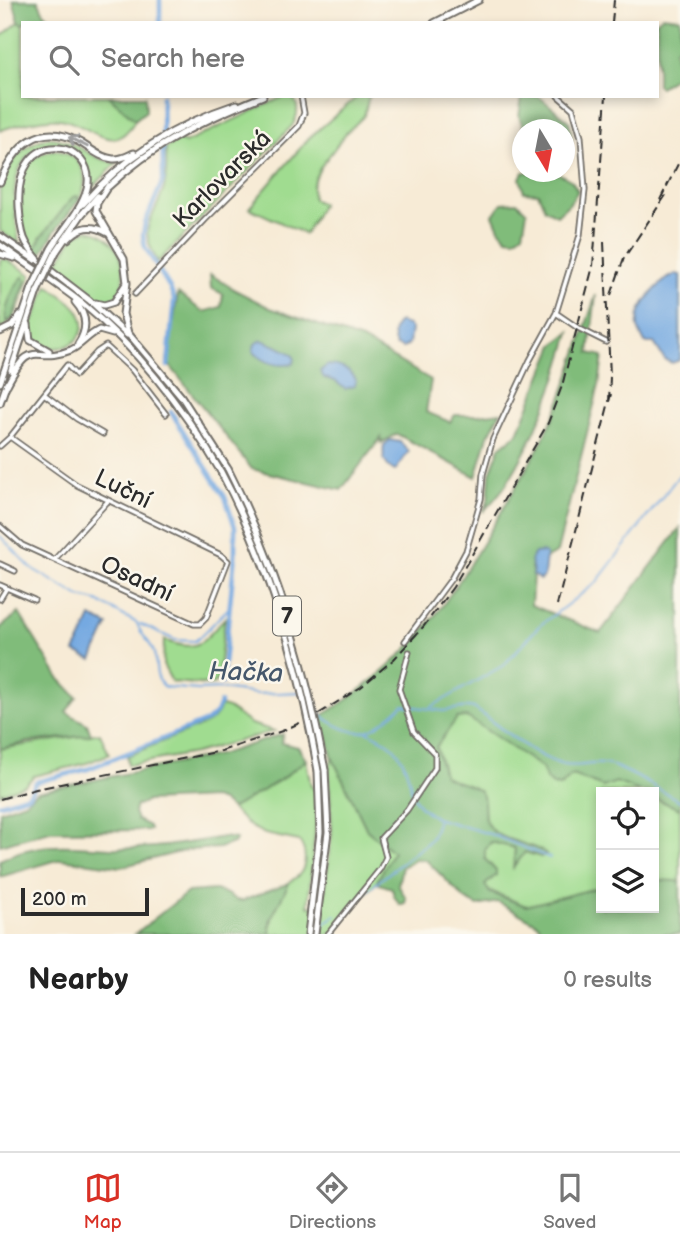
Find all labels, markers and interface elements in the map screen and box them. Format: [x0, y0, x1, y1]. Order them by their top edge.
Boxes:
search box [21, 21, 659, 98]
icon: search [45, 41, 83, 79]
text: Search here [101, 44, 245, 75]
north arrow [512, 119, 575, 182]
street label: Karlovarská [167, 124, 277, 234]
one-way arrow [68, 135, 89, 149]
street label: Luční [90, 463, 156, 515]
street label: Osadní [96, 550, 178, 608]
road number: 7 [273, 596, 301, 636]
water label: Hačka [208, 656, 284, 690]
map controls [596, 787, 659, 913]
button: locate [596, 787, 659, 850]
button: layers [596, 850, 659, 913]
scale bar [21, 885, 149, 917]
text: 200 m [32, 888, 86, 911]
text: Nearby [28, 962, 128, 998]
text: 0 results [563, 966, 652, 994]
tab: Map [84, 1169, 122, 1234]
tab: Directions [289, 1169, 376, 1234]
tab: Saved [543, 1169, 596, 1234]

